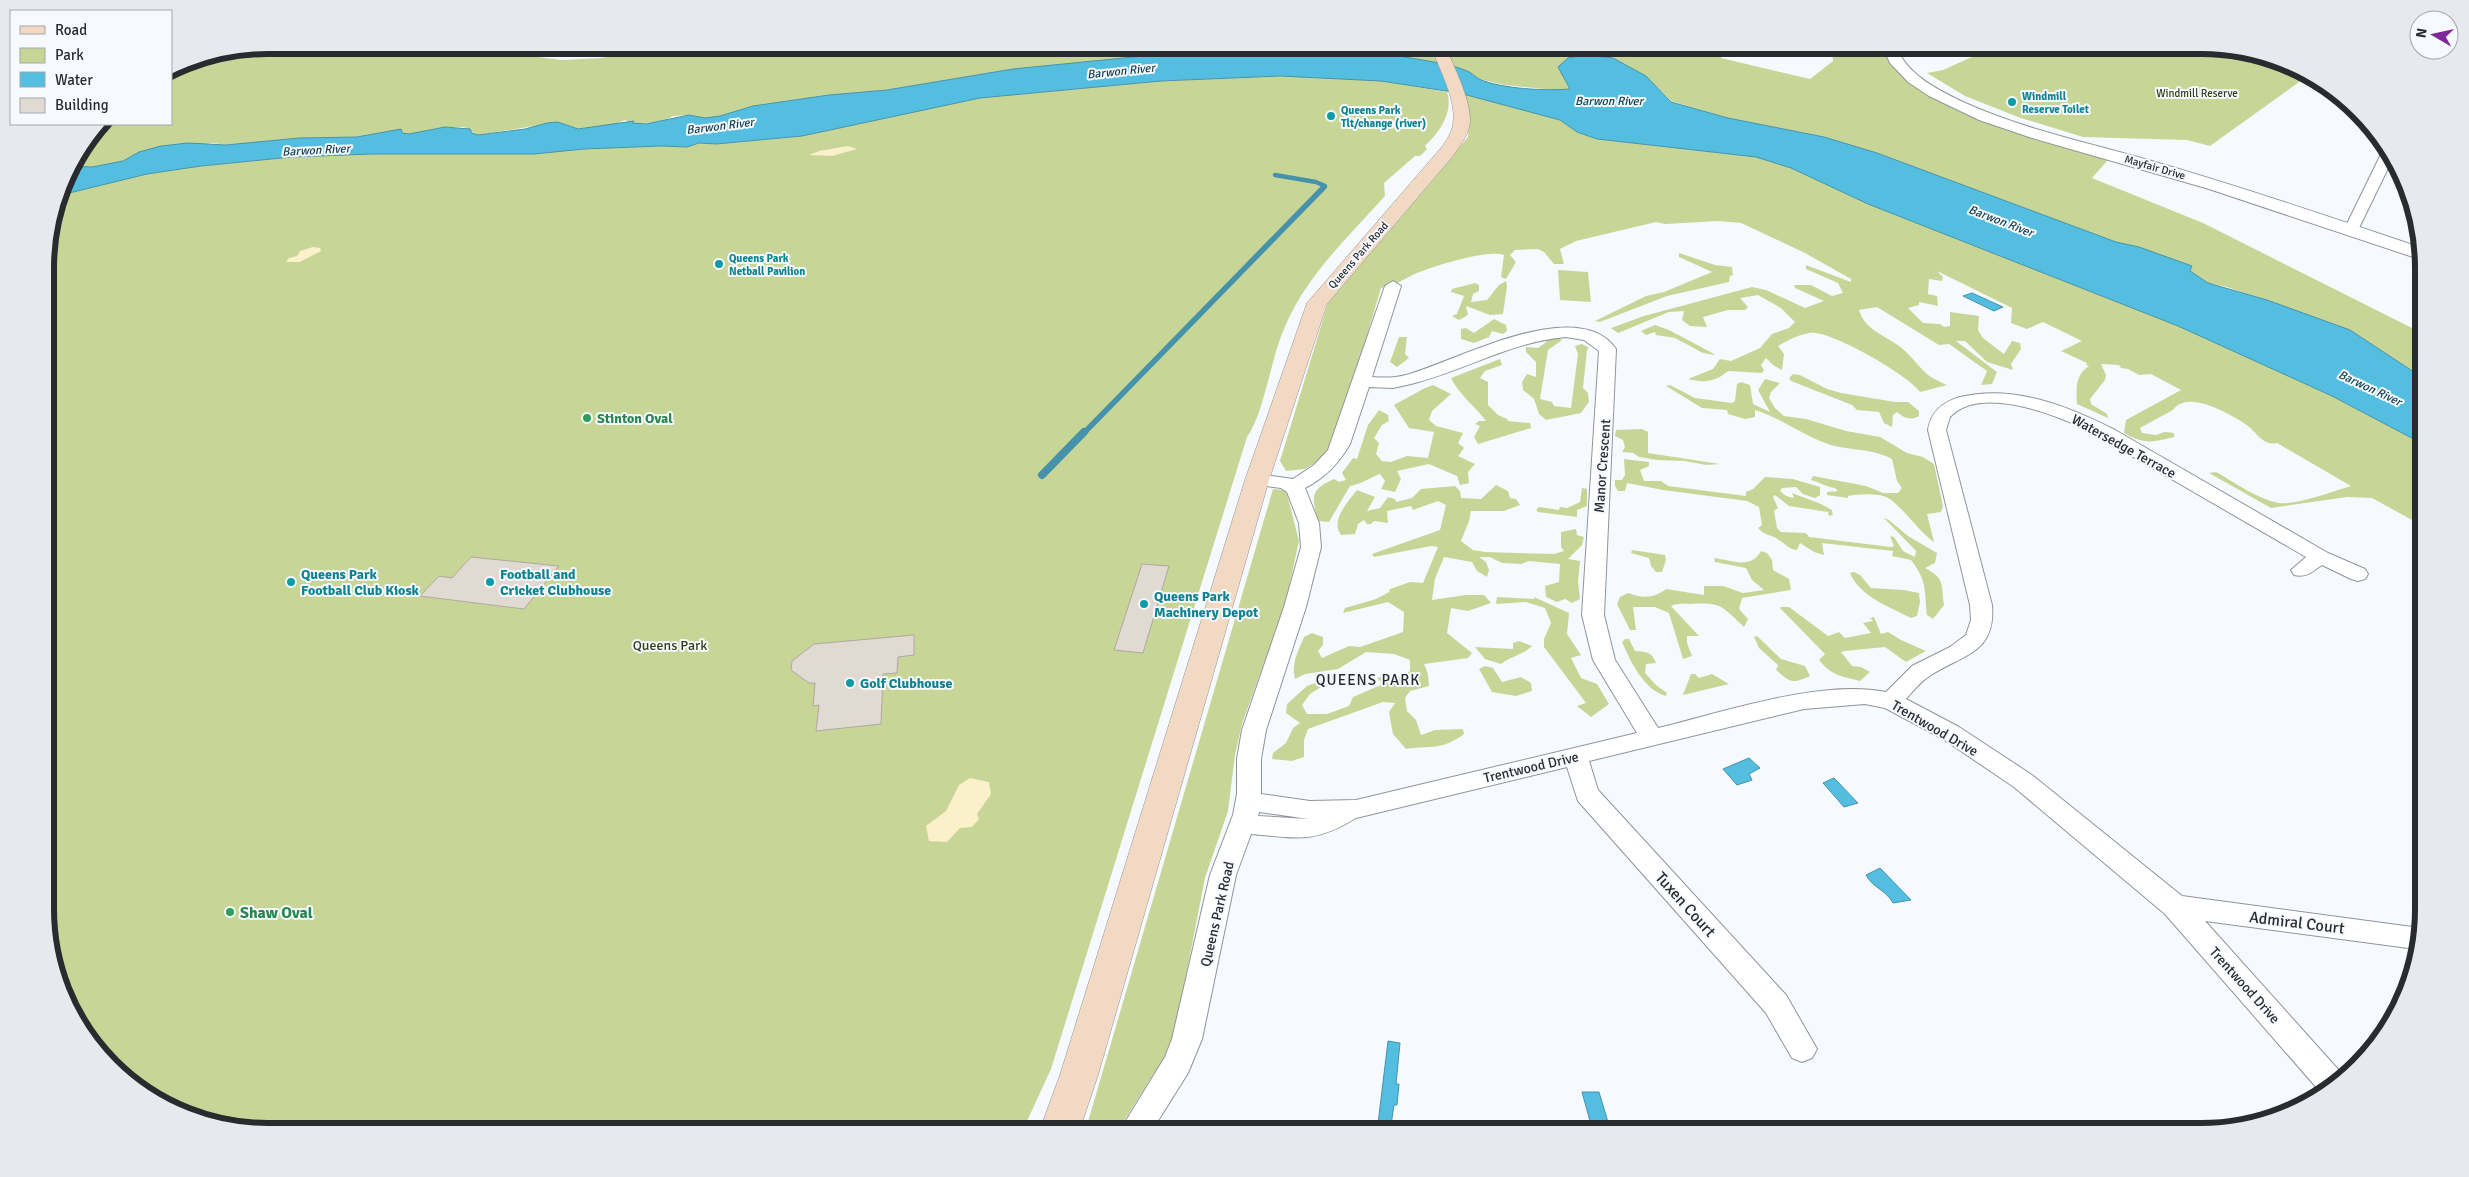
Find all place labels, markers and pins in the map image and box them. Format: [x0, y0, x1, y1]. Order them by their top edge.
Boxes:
place label: Windmill Reserve Toilet [2022, 90, 2089, 116]
marker: Windmill Reserve Toilet [2006, 96, 2018, 108]
place label: Queens Park Tlt/change (river) [1341, 104, 1426, 130]
marker: Queens Park Tlt/change (river) [1325, 110, 1337, 122]
place label: Queens Park Netball Pavilion [729, 252, 805, 278]
marker: Queens Park Netball Pavilion [713, 258, 725, 270]
place label: Stinton Oval [597, 410, 673, 427]
marker: Stinton Oval [581, 412, 593, 424]
place label: Queens Park Football Club Kiosk [301, 566, 420, 599]
place label: Football and Cricket Clubhouse [500, 566, 611, 599]
marker: Queens Park Football Club Kiosk [285, 576, 297, 588]
marker: Football and Cricket Clubhouse [484, 576, 496, 588]
place label: Queens Park Machinery Depot [1154, 588, 1259, 621]
marker: Queens Park Machinery Depot [1138, 598, 1150, 610]
place label: Golf Clubhouse [860, 675, 953, 692]
marker: Golf Clubhouse [844, 677, 856, 689]
place label: Shaw Oval [240, 903, 313, 923]
marker: Shaw Oval [224, 906, 236, 918]

